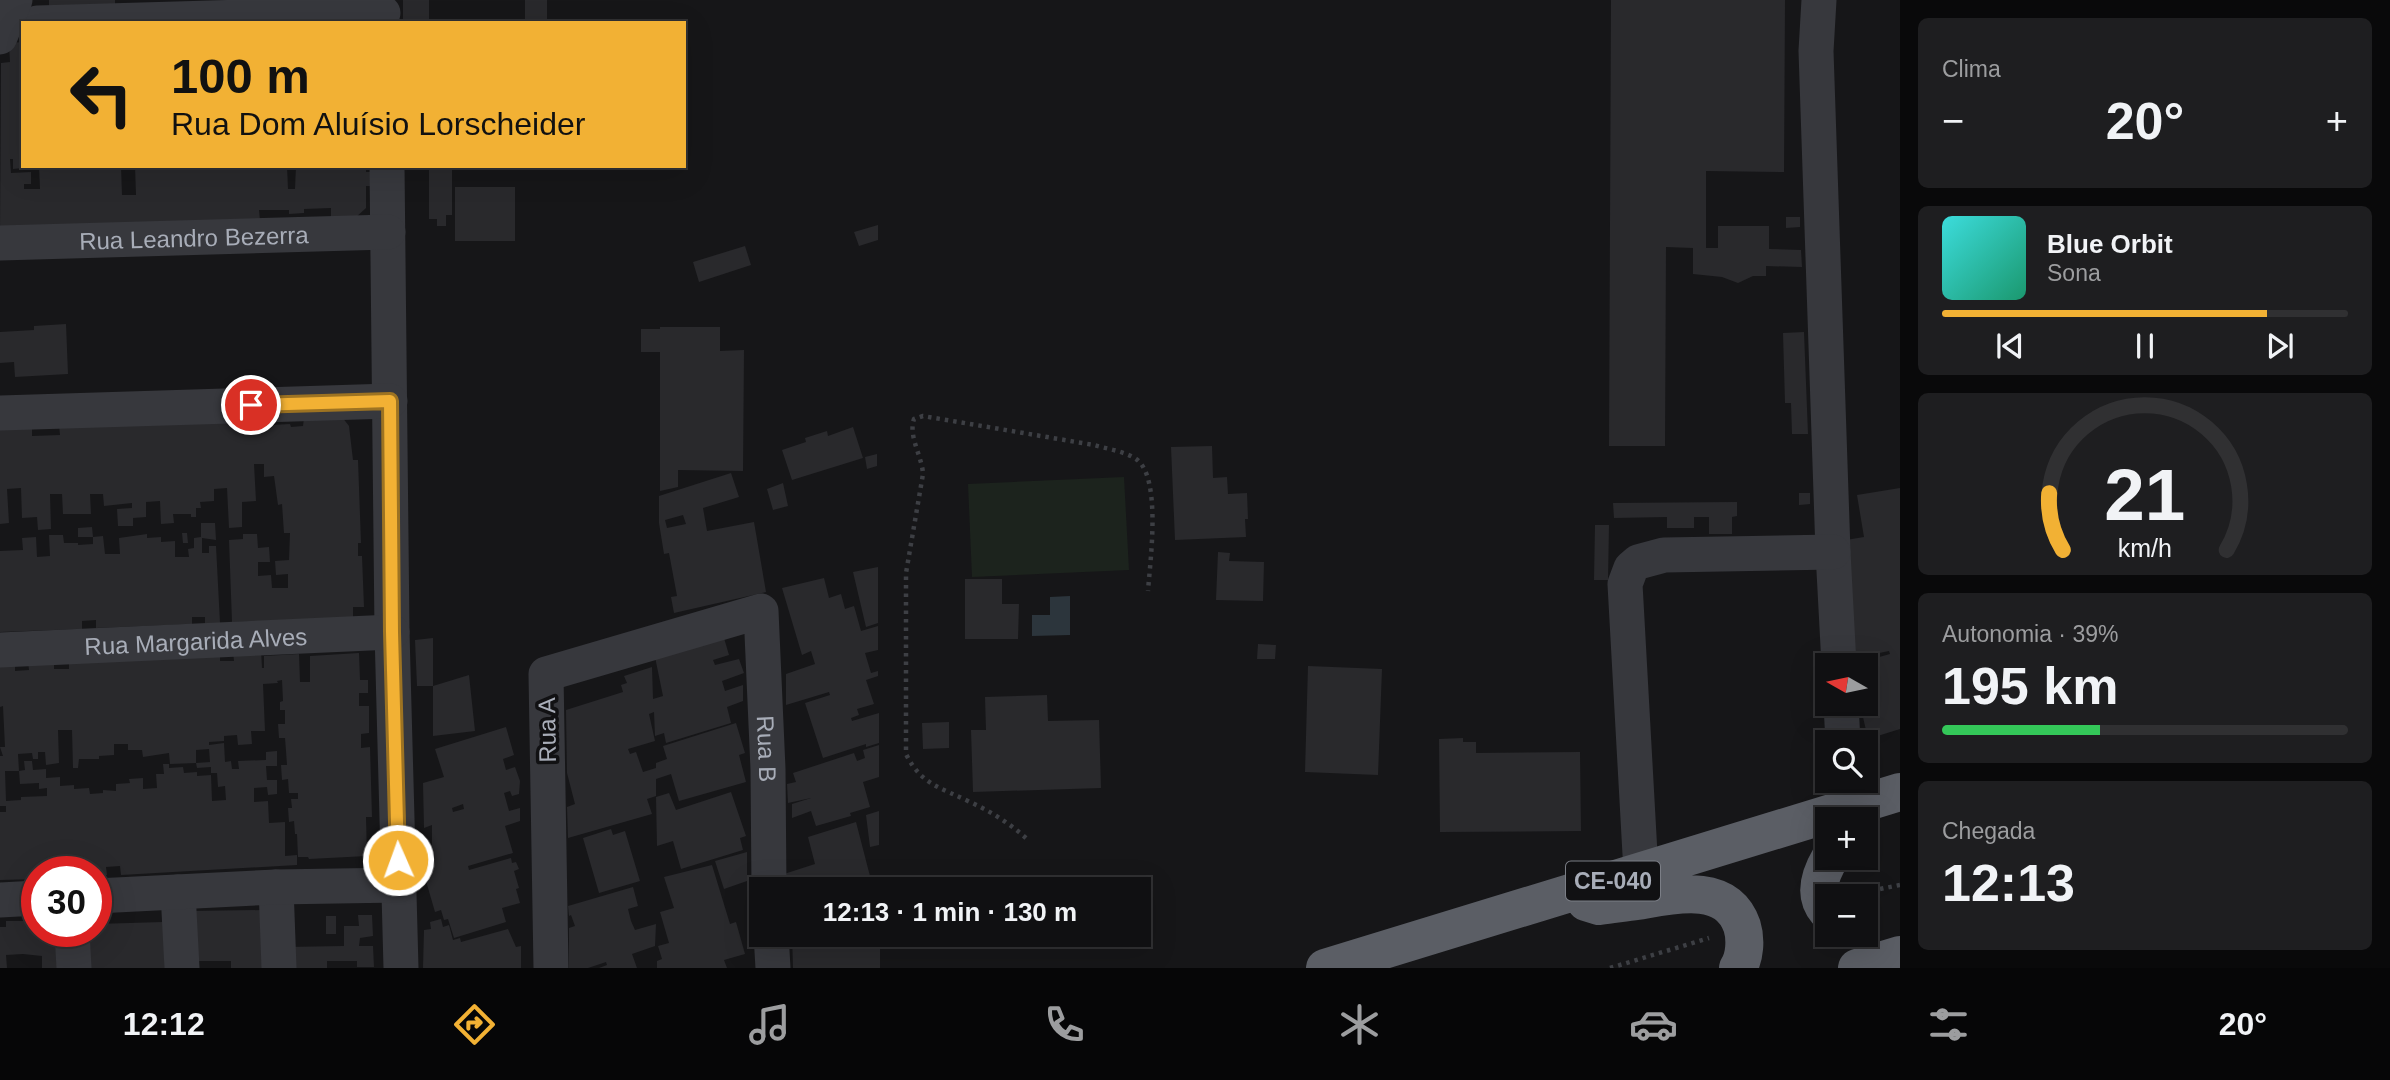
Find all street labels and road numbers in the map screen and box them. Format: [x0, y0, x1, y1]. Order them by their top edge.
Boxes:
street label: Rua Leandro Bezerra [79, 221, 310, 254]
street label: Rua Margarida Alves [84, 622, 308, 660]
street label: Rua A [533, 697, 561, 763]
street label: Rua B [752, 715, 782, 782]
road number: CE-040 [1566, 862, 1660, 900]

